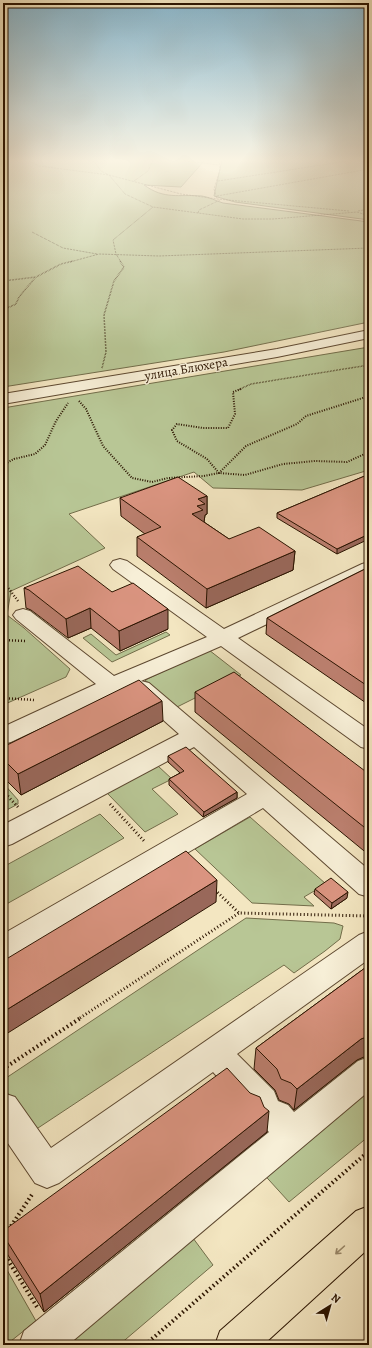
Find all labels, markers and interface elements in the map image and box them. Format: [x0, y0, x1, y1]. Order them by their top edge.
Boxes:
street label: улица Блюхера [142, 353, 229, 384]
one-way arrow [335, 1245, 345, 1255]
north arrow [310, 1286, 350, 1326]
text: N [328, 1290, 343, 1307]

